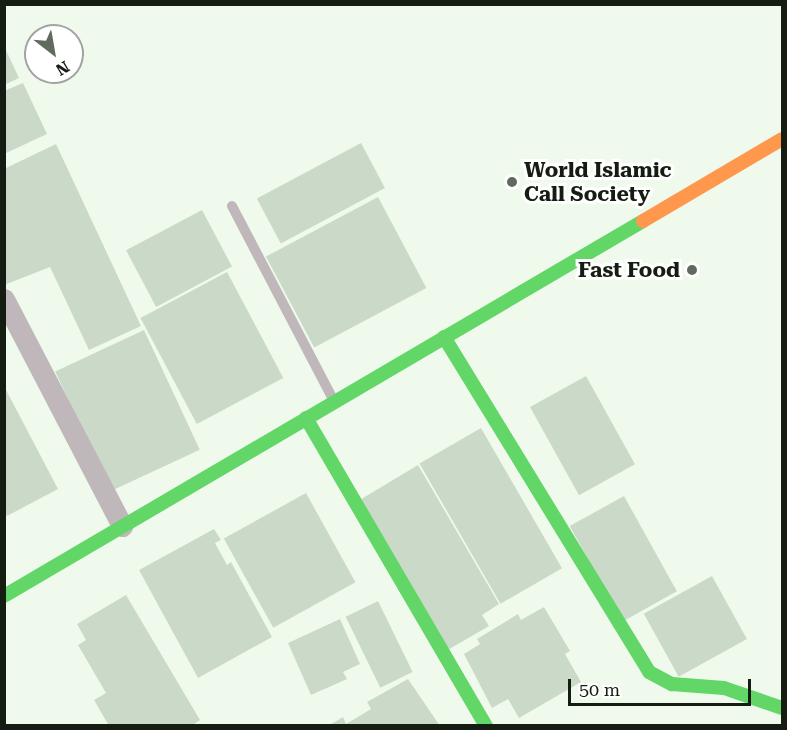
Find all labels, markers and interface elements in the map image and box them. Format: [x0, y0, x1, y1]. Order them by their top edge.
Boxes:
north arrow [24, 24, 84, 84]
text: N [52, 57, 73, 79]
place label: World Islamic Call Society [524, 157, 672, 207]
marker: World Islamic Call Society [505, 175, 519, 189]
place label: Fast Food [578, 257, 680, 283]
marker: Fast Food [685, 263, 699, 277]
scale bar [571, 667, 754, 705]
text: 50 m [579, 679, 620, 700]

